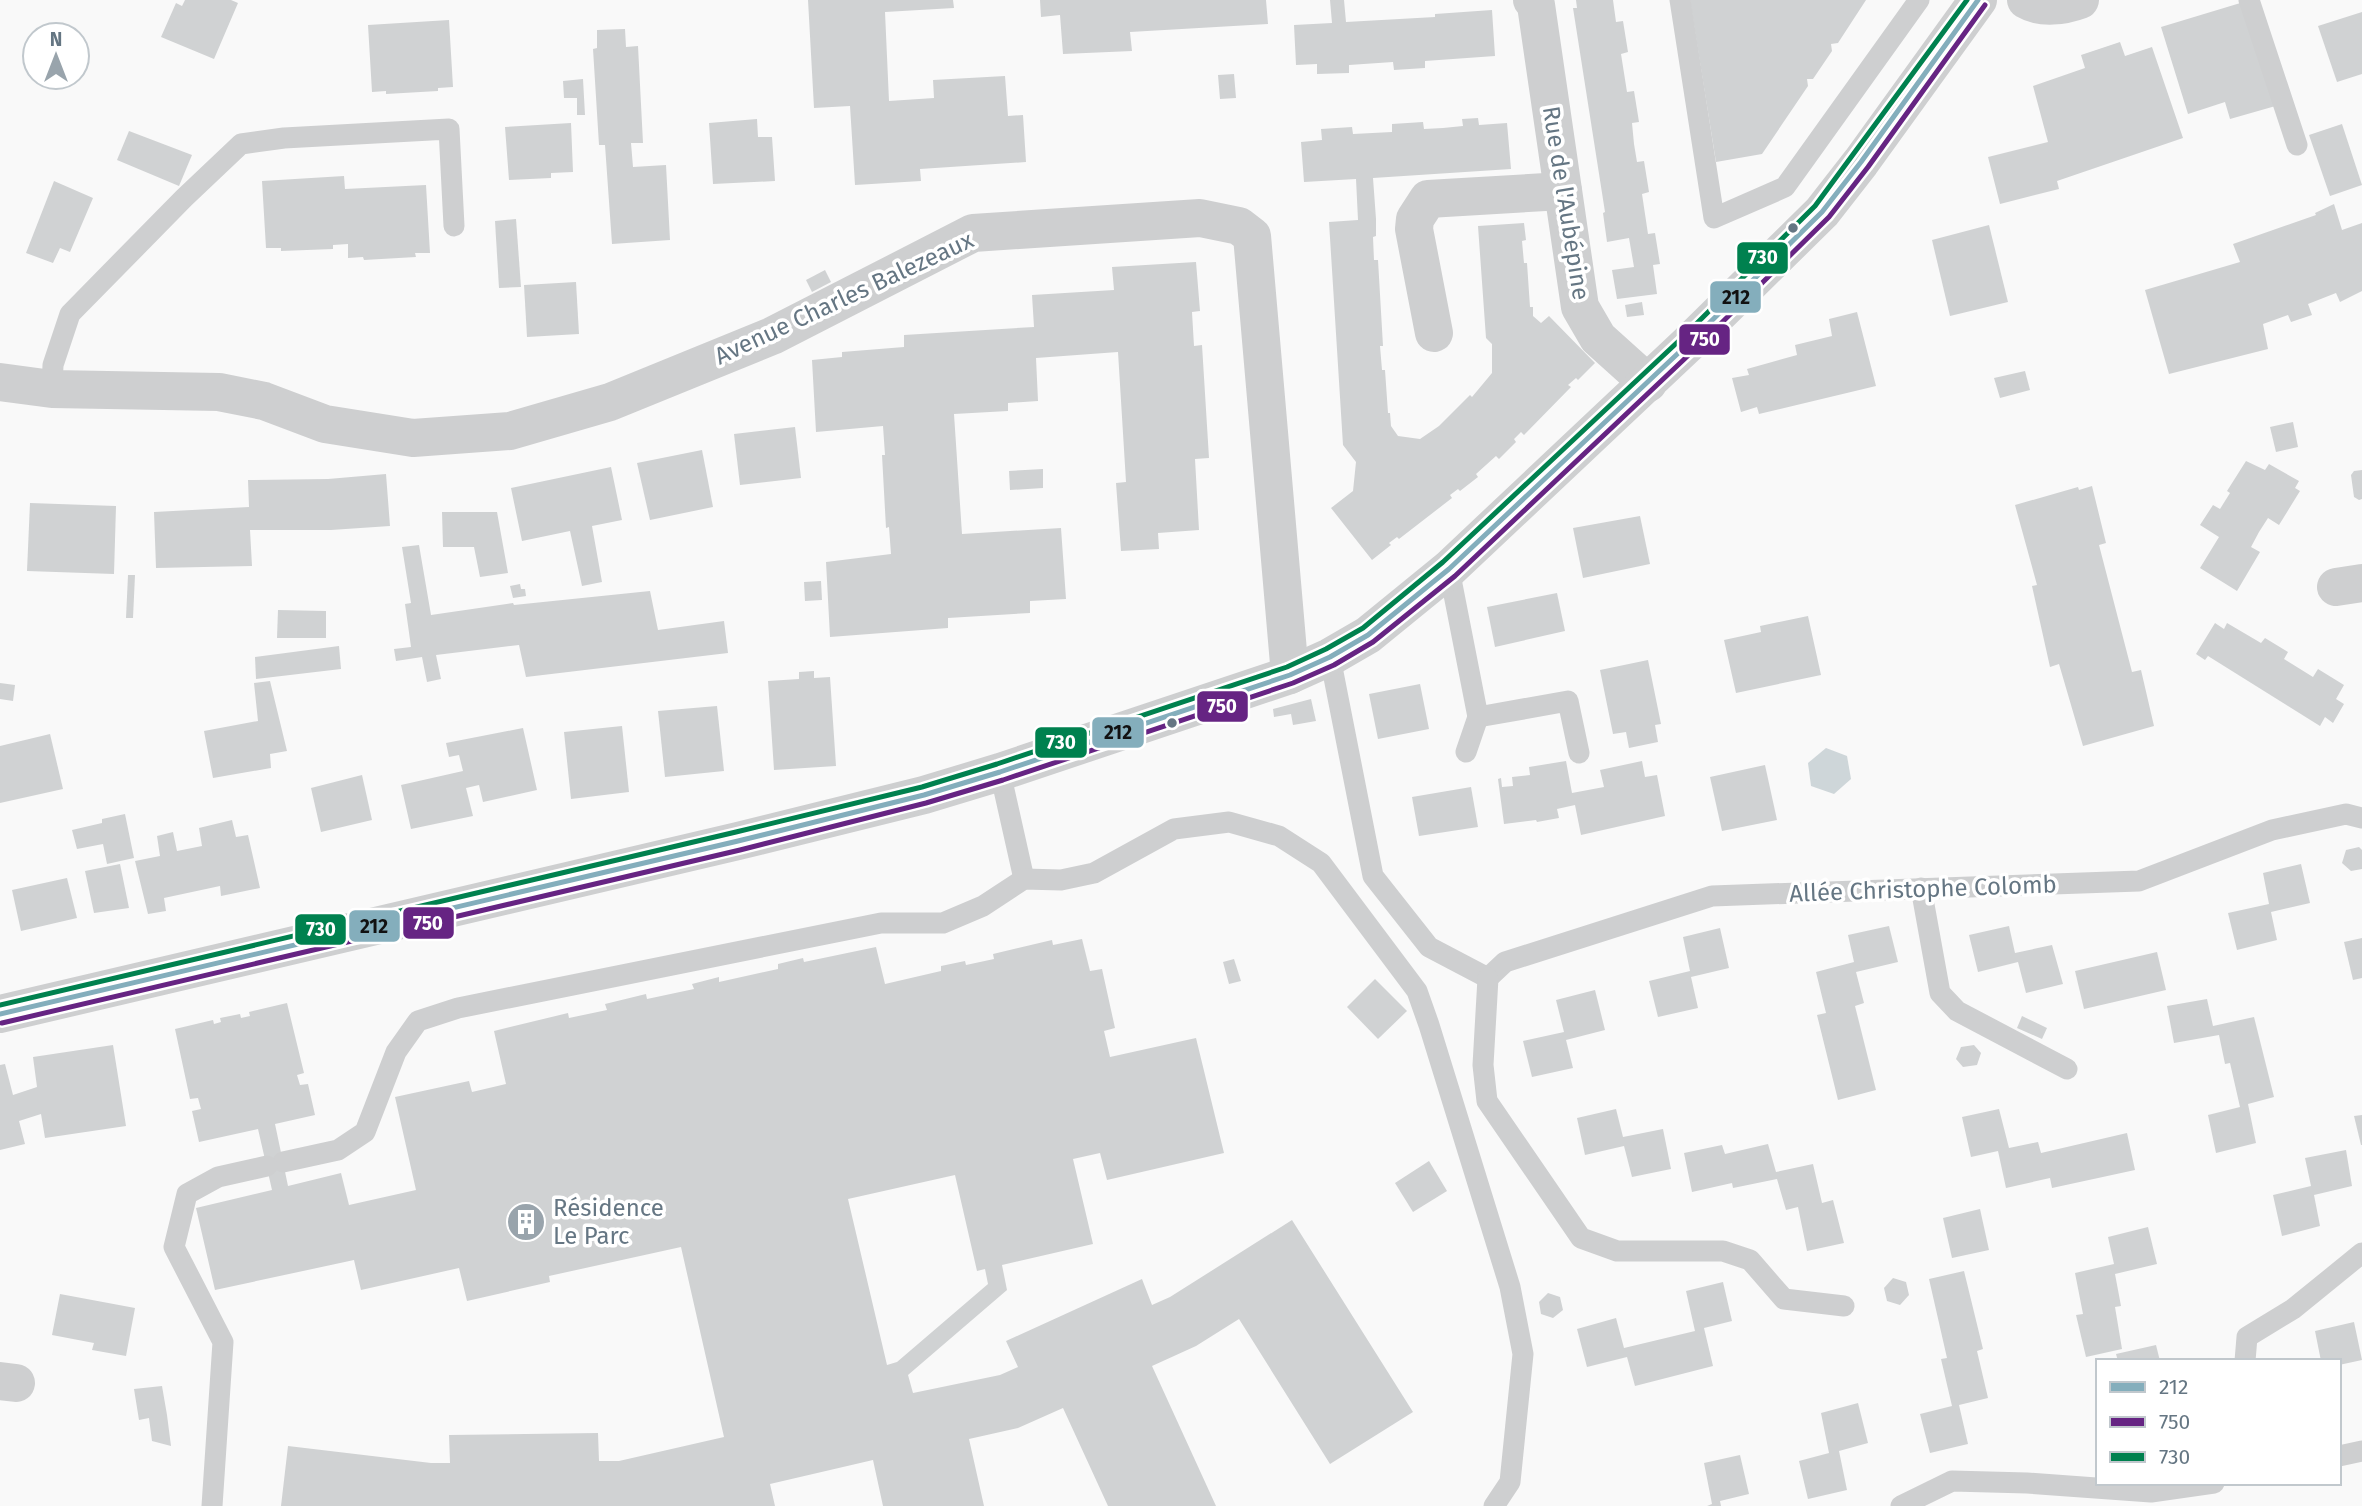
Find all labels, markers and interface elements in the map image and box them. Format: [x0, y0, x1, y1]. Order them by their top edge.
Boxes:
north arrow [21, 21, 91, 91]
text: N [50, 28, 62, 51]
street label: Rue de l'Aubépine [1537, 104, 1595, 302]
unlabelled marker [1786, 221, 1800, 235]
street label: Avenue Charles Balezeaux [710, 226, 978, 370]
line badge: 730 [1736, 241, 1789, 275]
text: 730 [1748, 246, 1778, 269]
line badge: 212 [1709, 280, 1762, 314]
text: 212 [1722, 286, 1750, 309]
line badge: 750 [1678, 323, 1731, 356]
text: 750 [1690, 328, 1720, 351]
line badge: 750 [1196, 690, 1249, 723]
text: 750 [1207, 695, 1237, 718]
line badge: 212 [1091, 716, 1145, 749]
unlabelled marker [1165, 716, 1179, 730]
text: 212 [1104, 721, 1132, 744]
line badge: 730 [1034, 726, 1088, 759]
text: 730 [1046, 731, 1076, 754]
street label: Allée Christophe Colomb [1789, 870, 2057, 908]
line badge: 750 [402, 906, 455, 940]
line badge: 212 [348, 909, 401, 943]
text: 750 [413, 912, 443, 935]
line badge: 730 [294, 913, 347, 946]
text: 212 [360, 915, 388, 938]
text: 730 [306, 918, 336, 941]
place label: Résidence Le Parc [553, 1194, 664, 1250]
building icon: Résidence Le Parc [505, 1201, 547, 1243]
legend [2096, 1359, 2341, 1485]
text: 212 [2159, 1374, 2188, 1400]
text: 750 [2159, 1409, 2190, 1435]
text: 730 [2159, 1444, 2190, 1470]

